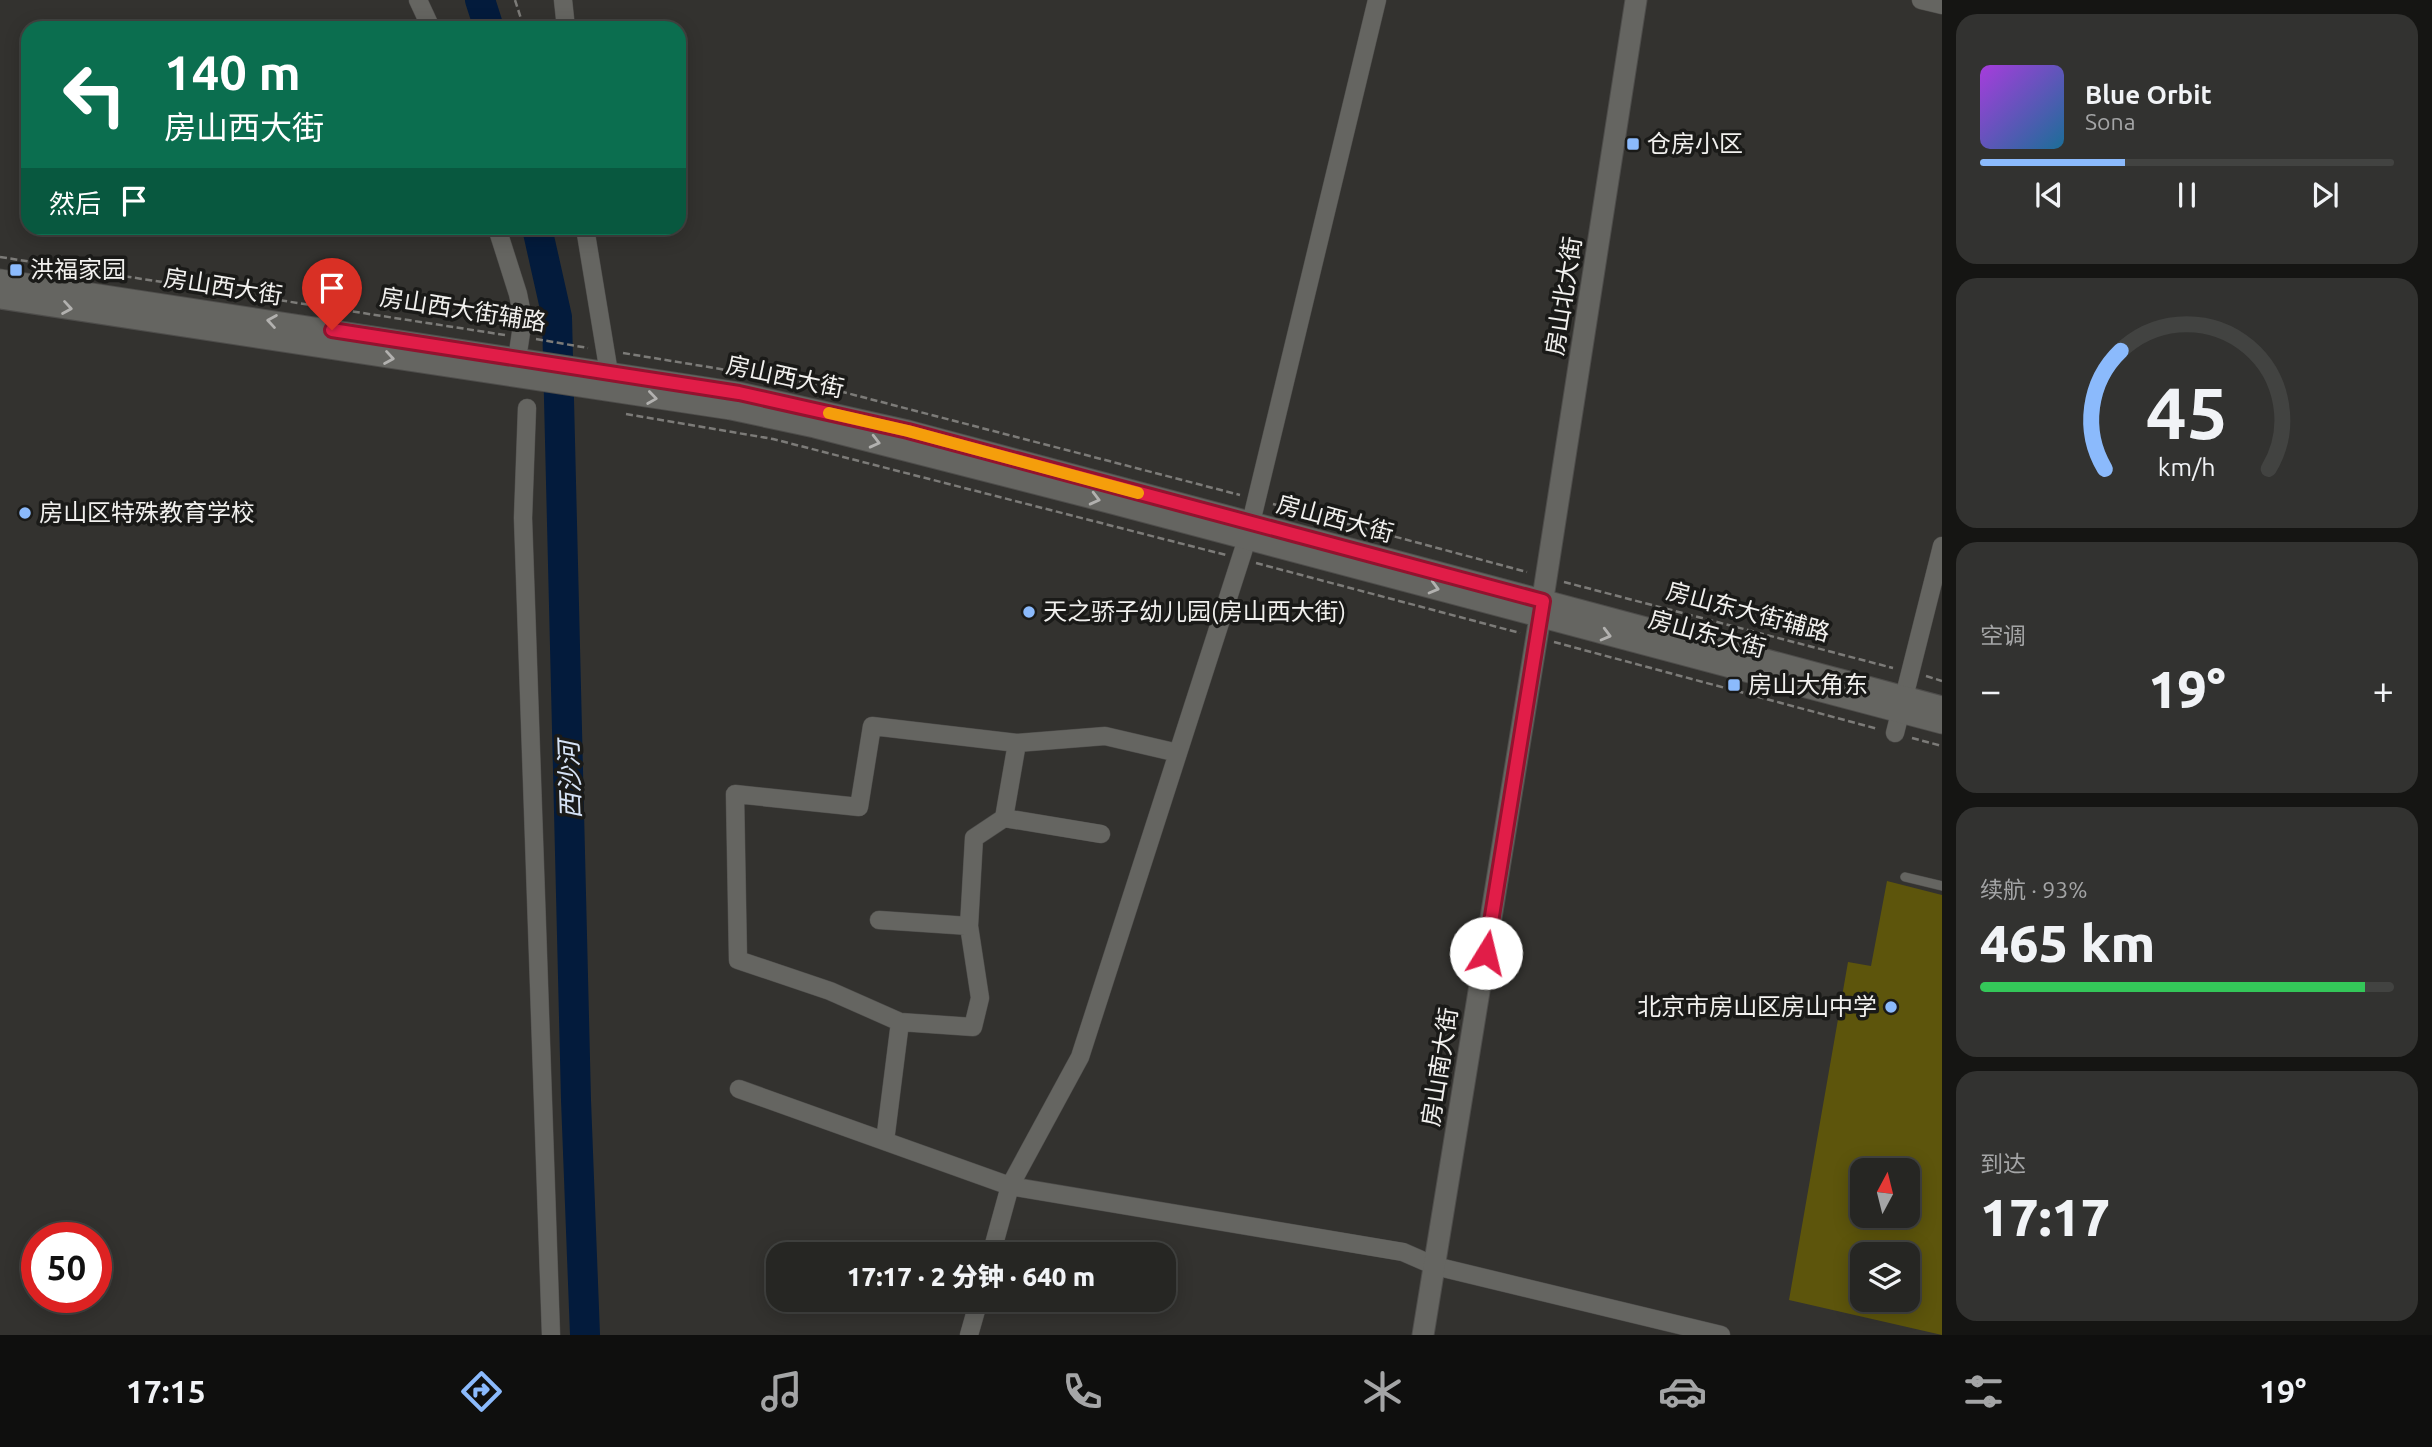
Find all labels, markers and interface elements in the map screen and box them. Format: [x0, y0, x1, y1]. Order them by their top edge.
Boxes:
text: 140 m [164, 44, 301, 99]
icon: left [49, 49, 140, 140]
text: Blue Orbit [2085, 80, 2212, 109]
text: 房山西大街 [164, 109, 324, 145]
text: Sona [2085, 109, 2135, 134]
place label: 仓房小区 [1647, 130, 1743, 157]
marker: 仓房小区 [1625, 136, 1641, 152]
icon: previous [2030, 176, 2068, 214]
icon: pause [2168, 176, 2206, 214]
icon: next [2306, 176, 2344, 214]
icon: arrive [115, 182, 153, 220]
text: 然后 [49, 189, 101, 218]
street label: 房山北大街 [1541, 235, 1586, 357]
place label: 洪福家园 [30, 256, 126, 283]
pin [302, 258, 362, 330]
marker: 洪福家园 [8, 262, 24, 278]
street label: 房山西大街 [162, 264, 284, 309]
icon: arrive [313, 269, 351, 307]
street label: 房山西大街辅路 [378, 283, 548, 336]
one-way arrow [62, 301, 73, 316]
one-way arrow [266, 314, 278, 329]
one-way arrow [383, 350, 395, 365]
street label: 房山西大街 [724, 351, 847, 402]
text: 45 [2146, 372, 2228, 454]
one-way arrow [646, 390, 658, 405]
one-way arrow [869, 434, 881, 448]
text: km/h [2158, 453, 2216, 481]
street label: 房山西大街 [1274, 490, 1397, 547]
one-way arrow [1089, 491, 1101, 505]
place label: 房山区特殊教育学校 [39, 499, 255, 526]
marker: 房山区特殊教育学校 [17, 505, 33, 521]
street label: 房山东大街辅路 [1663, 576, 1833, 648]
one-way arrow [1428, 580, 1440, 595]
place label: 天之骄子幼儿园(房山西大街) [1043, 598, 1346, 625]
marker: 天之骄子幼儿园(房山西大街) [1021, 604, 1037, 620]
street label: 房山东大街 [1645, 605, 1769, 663]
text: 空调 [1980, 623, 2026, 648]
one-way arrow [1600, 627, 1612, 641]
text: 19° [2148, 660, 2226, 718]
text: − [1980, 669, 2001, 711]
text: + [2373, 669, 2394, 711]
place label: 房山大角东 [1748, 671, 1868, 698]
marker: 房山大角东 [1726, 677, 1742, 693]
water label: 西沙河 [553, 736, 585, 820]
text: 续航 · 93% [1980, 877, 2087, 902]
text: 465 km [1980, 914, 2155, 972]
position arrow [1449, 916, 1523, 990]
place label: 北京市房山区房山中学 [1637, 993, 1877, 1020]
marker: 北京市房山区房山中学 [1883, 999, 1899, 1015]
street label: 房山南大街 [1417, 1006, 1462, 1128]
text: 到达 [1980, 1151, 2026, 1176]
north arrow [1850, 1158, 1920, 1228]
map controls [1850, 1158, 1920, 1312]
text: 17:17 [1980, 1188, 2110, 1246]
speed limit sign: 50 [21, 1222, 112, 1313]
button: layers [1850, 1242, 1920, 1312]
text: 17:17 · 2 分钟 · 640 m [847, 1262, 1095, 1291]
icon: directions [457, 1367, 506, 1416]
icon: music [757, 1367, 806, 1416]
icon: phone [1058, 1367, 1107, 1416]
icon: climate [1358, 1367, 1407, 1416]
icon: car [1658, 1367, 1707, 1416]
icon: filters [1959, 1367, 2008, 1416]
text: 17:15 [126, 1373, 206, 1409]
text: 19° [2259, 1373, 2306, 1409]

